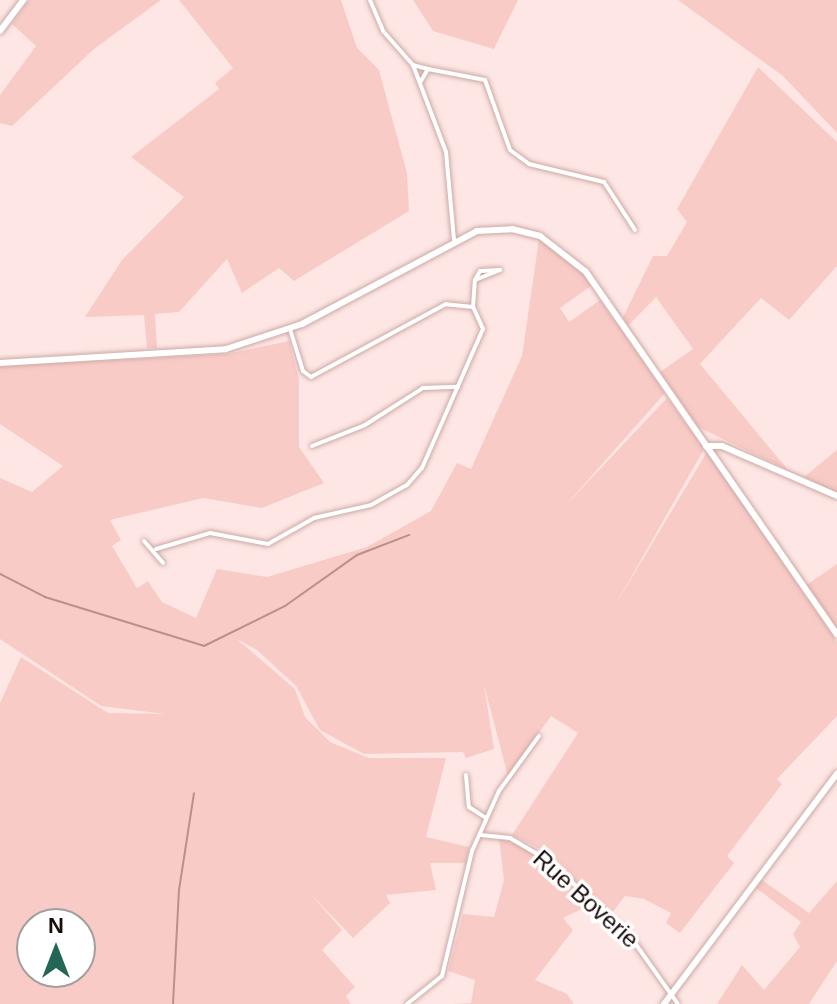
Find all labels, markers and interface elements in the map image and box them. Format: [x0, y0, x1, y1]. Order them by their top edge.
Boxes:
street label: Rue Boverie [527, 844, 645, 954]
north arrow [16, 908, 96, 988]
text: N [48, 913, 64, 938]

